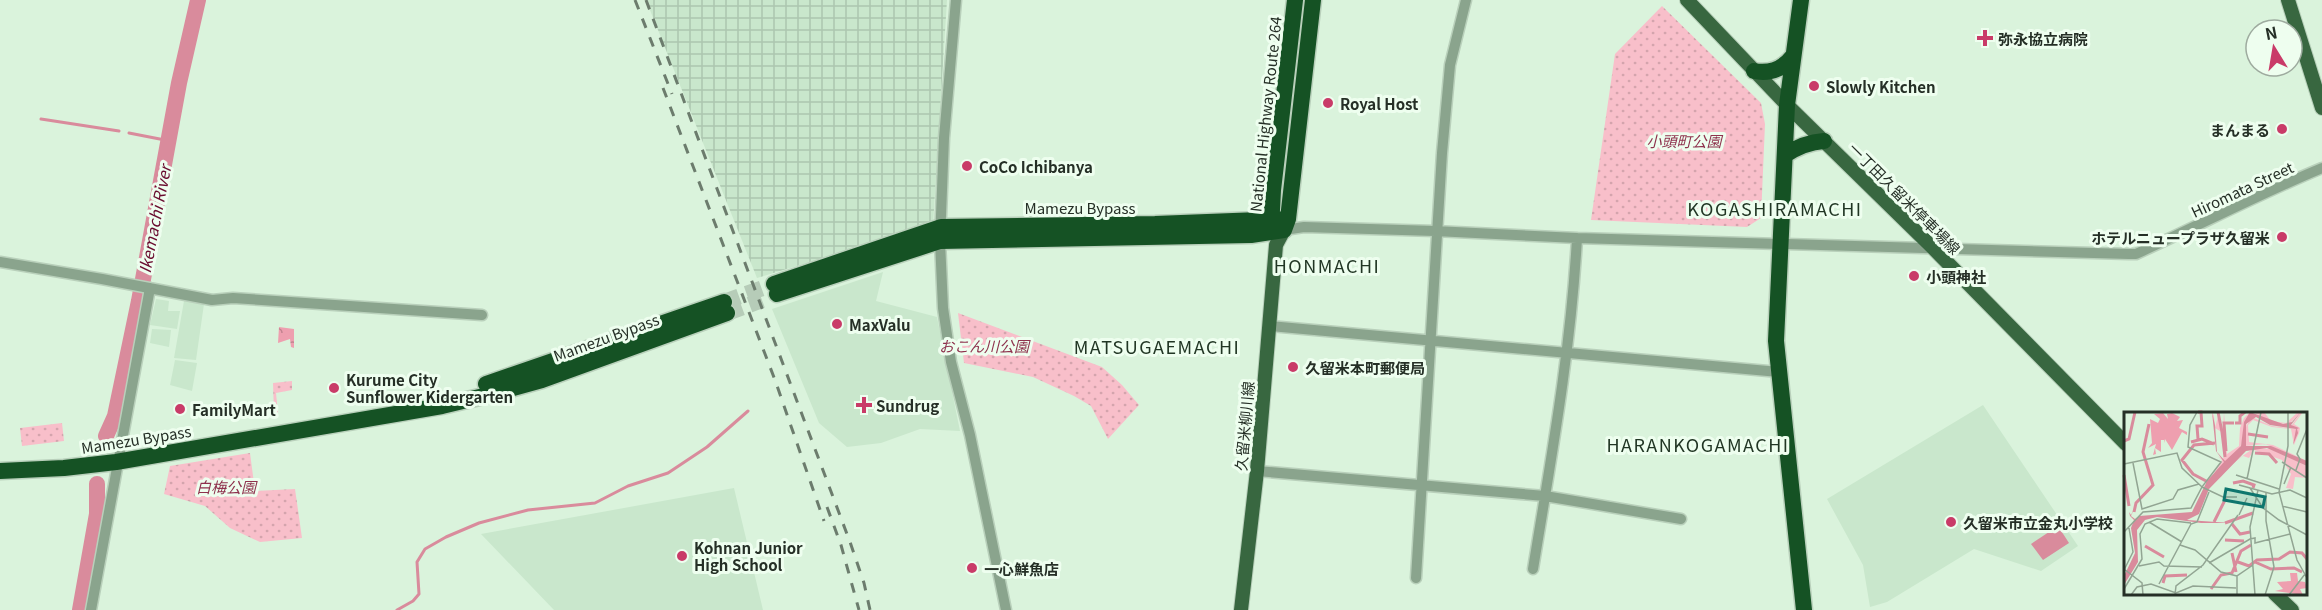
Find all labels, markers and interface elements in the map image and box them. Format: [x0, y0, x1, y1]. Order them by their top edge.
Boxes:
street label: National Highway Route 264 [1244, 15, 1286, 213]
north arrow [2244, 18, 2304, 78]
text: N [2263, 19, 2279, 45]
place label: 弥永協立病院 [1998, 28, 2088, 49]
marker: 弥永協立病院 [1976, 29, 1994, 47]
place label: Slowly Kitchen [1826, 76, 1936, 97]
marker: Slowly Kitchen [1807, 79, 1821, 93]
place label: Royal Host [1340, 93, 1419, 114]
marker: Royal Host [1321, 96, 1335, 110]
place label: まんまる [2210, 119, 2270, 140]
marker: まんまる [2275, 122, 2289, 136]
park label: 小頭町公園 [1646, 130, 1723, 151]
street label: 一丁田久留米停車場線 [1845, 138, 1965, 258]
place label: CoCo Ichibanya [979, 156, 1093, 177]
street label: Hiromata Street [2187, 156, 2297, 222]
marker: CoCo Ichibanya [960, 159, 974, 173]
water label: Ikemachi River [132, 160, 177, 275]
district label: KOGASHIRAMACHI [1687, 195, 1863, 221]
street label: Mamezu Bypass [1024, 197, 1136, 218]
place label: ホテルニュープラザ久留米 [2091, 227, 2270, 248]
marker: ホテルニュープラザ久留米 [2275, 230, 2289, 244]
district label: HONMACHI [1274, 252, 1380, 278]
place label: 小頭神社 [1926, 266, 1986, 287]
marker: 小頭神社 [1907, 269, 1921, 283]
street label: Mamezu Bypass [550, 308, 662, 366]
place label: MaxValu [849, 314, 911, 335]
marker: MaxValu [830, 317, 844, 331]
district label: MATSUGAEMACHI [1074, 333, 1240, 359]
park label: おこん川公園 [939, 335, 1031, 356]
place label: 久留米本町郵便局 [1305, 357, 1425, 378]
marker: 久留米本町郵便局 [1286, 360, 1300, 374]
place label: Kurume City Sunflower Kidergarten [346, 369, 513, 407]
street label: 久留米柳川線 [1230, 380, 1258, 472]
marker: Kurume City Sunflower Kidergarten [327, 381, 341, 395]
place label: Sundrug [876, 395, 939, 416]
marker: Sundrug [857, 398, 871, 412]
place label: FamilyMart [192, 399, 277, 420]
marker: FamilyMart [173, 402, 187, 416]
inset map [2124, 412, 2307, 595]
street label: Mamezu Bypass [80, 420, 192, 458]
district label: HARANKOGAMACHI [1606, 431, 1790, 457]
park label: 白梅公園 [196, 476, 258, 497]
place label: 久留米市立金丸小学校 [1963, 512, 2113, 533]
marker: 久留米市立金丸小学校 [1944, 515, 1958, 529]
place label: Kohnan Junior High School [694, 537, 803, 575]
marker: Kohnan Junior High School [675, 549, 689, 563]
place label: 一心鮮魚店 [984, 558, 1059, 579]
marker: 一心鮮魚店 [965, 561, 979, 575]

